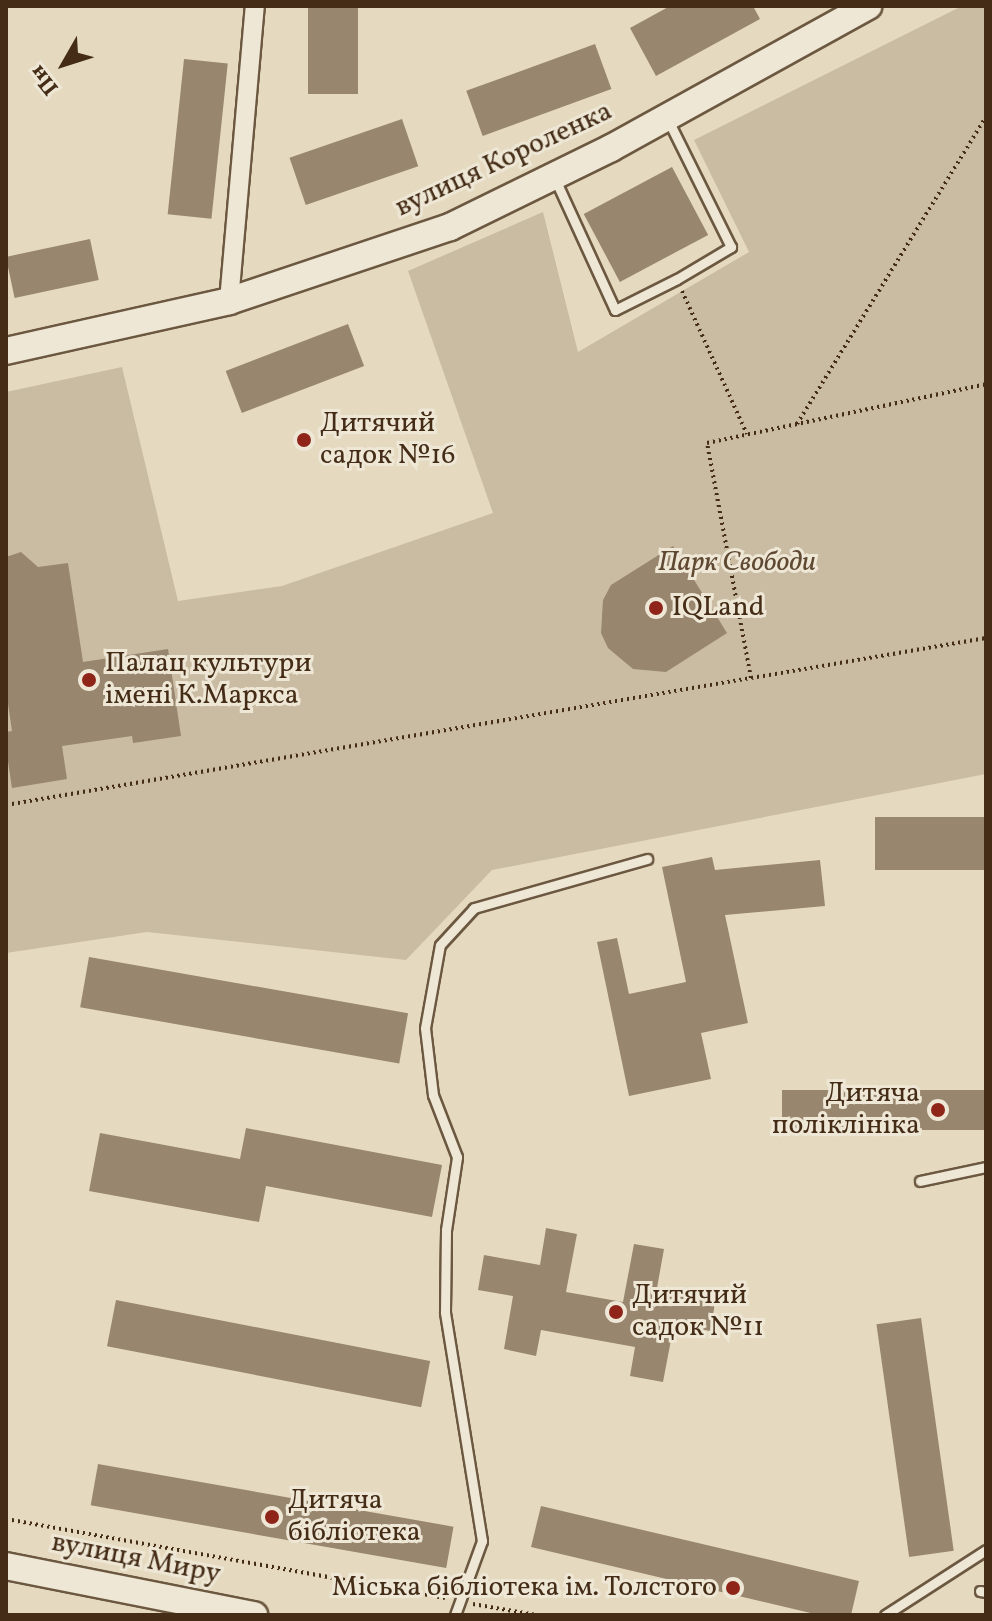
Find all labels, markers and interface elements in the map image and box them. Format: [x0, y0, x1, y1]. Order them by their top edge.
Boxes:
north arrow [24, 24, 104, 104]
text: Пн [23, 58, 67, 101]
street label: вулиця Короленка [390, 95, 618, 225]
place label: Дитячий садок №16 [320, 407, 455, 473]
marker: Дитячий садок №16 [295, 431, 313, 449]
park label: Парк Свободи [658, 546, 816, 580]
place label: IQLand [672, 591, 765, 625]
marker: IQLand [647, 599, 665, 617]
place label: Палац культури імені К.Маркса [105, 647, 311, 713]
marker: Палац культури імені К.Маркса [80, 671, 98, 689]
place label: Дитяча поліклініка [772, 1077, 920, 1143]
marker: Дитяча поліклініка [927, 1099, 949, 1121]
place label: Дитячий садок №11 [632, 1279, 764, 1345]
marker: Дитячий садок №11 [607, 1303, 625, 1321]
place label: Дитяча бібліотека [288, 1484, 421, 1550]
marker: Дитяча бібліотека [263, 1508, 281, 1526]
street label: вулиця Миру [49, 1526, 223, 1592]
place label: Міська бібліотека ім. Толстого [331, 1571, 717, 1605]
marker: Міська бібліотека ім. Толстого [724, 1579, 742, 1597]

